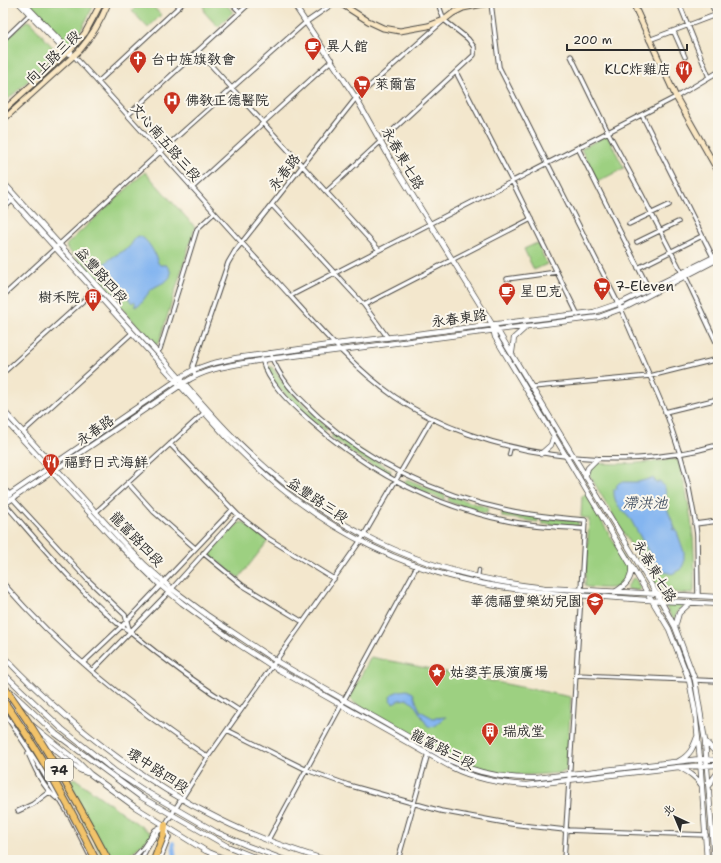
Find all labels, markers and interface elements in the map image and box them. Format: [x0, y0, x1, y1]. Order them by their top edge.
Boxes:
street label: 向上路三段 [22, 26, 84, 88]
scale bar [567, 26, 687, 52]
text: 200 m [573, 32, 612, 48]
cafe icon: 異人館 [303, 36, 323, 61]
place label: 異人館 [326, 37, 368, 55]
church icon: 台中旌旗教會 [128, 49, 148, 74]
place label: 台中旌旗教會 [151, 50, 236, 68]
restaurant icon: KLC炸雞店 [674, 59, 694, 84]
place label: KLC炸雞店 [605, 60, 671, 78]
supermarket icon: 萊爾富 [352, 74, 372, 99]
place label: 萊爾富 [375, 75, 417, 93]
hospital icon: 佛教正德醫院 [162, 90, 182, 115]
place label: 佛教正德醫院 [185, 91, 269, 109]
street label: 文心南五路三段 [127, 99, 205, 185]
street label: 永春東七路 [378, 123, 428, 193]
street label: 永春路 [264, 150, 304, 194]
street label: 益豐路四段 [72, 243, 132, 307]
supermarket icon: 7-Eleven [592, 276, 612, 301]
place label: 7-Eleven [615, 277, 674, 295]
cafe icon: 星巴克 [497, 281, 517, 306]
place label: 星巴克 [520, 282, 562, 300]
building icon: 樹禾院 [83, 287, 103, 312]
place label: 樹禾院 [38, 288, 80, 306]
street label: 永春東路 [430, 305, 488, 331]
street label: 永春路 [73, 411, 117, 449]
restaurant icon: 福野日式海鮮 [41, 452, 61, 477]
place label: 福野日式海鮮 [64, 453, 149, 471]
street label: 益豐路三段 [284, 473, 352, 527]
water label: 滯洪池 [622, 493, 668, 513]
street label: 龍富路四段 [106, 508, 168, 570]
street label: 永春東七路 [629, 536, 681, 606]
school or university icon: 華德福豐樂幼兒園 [585, 591, 605, 616]
place label: 華德福豐樂幼兒園 [470, 592, 582, 610]
place icon: 姑婆芋展演廣場 [427, 662, 447, 687]
place label: 姑婆芋展演廣場 [450, 663, 548, 681]
building icon: 瑞成堂 [480, 721, 500, 746]
place label: 瑞成堂 [502, 722, 545, 740]
street label: 龍富路三段 [408, 725, 478, 773]
street label: 環中路四段 [124, 743, 192, 797]
road number: 74 [45, 759, 73, 781]
north arrow [655, 797, 695, 837]
text: 北 [659, 801, 678, 819]

